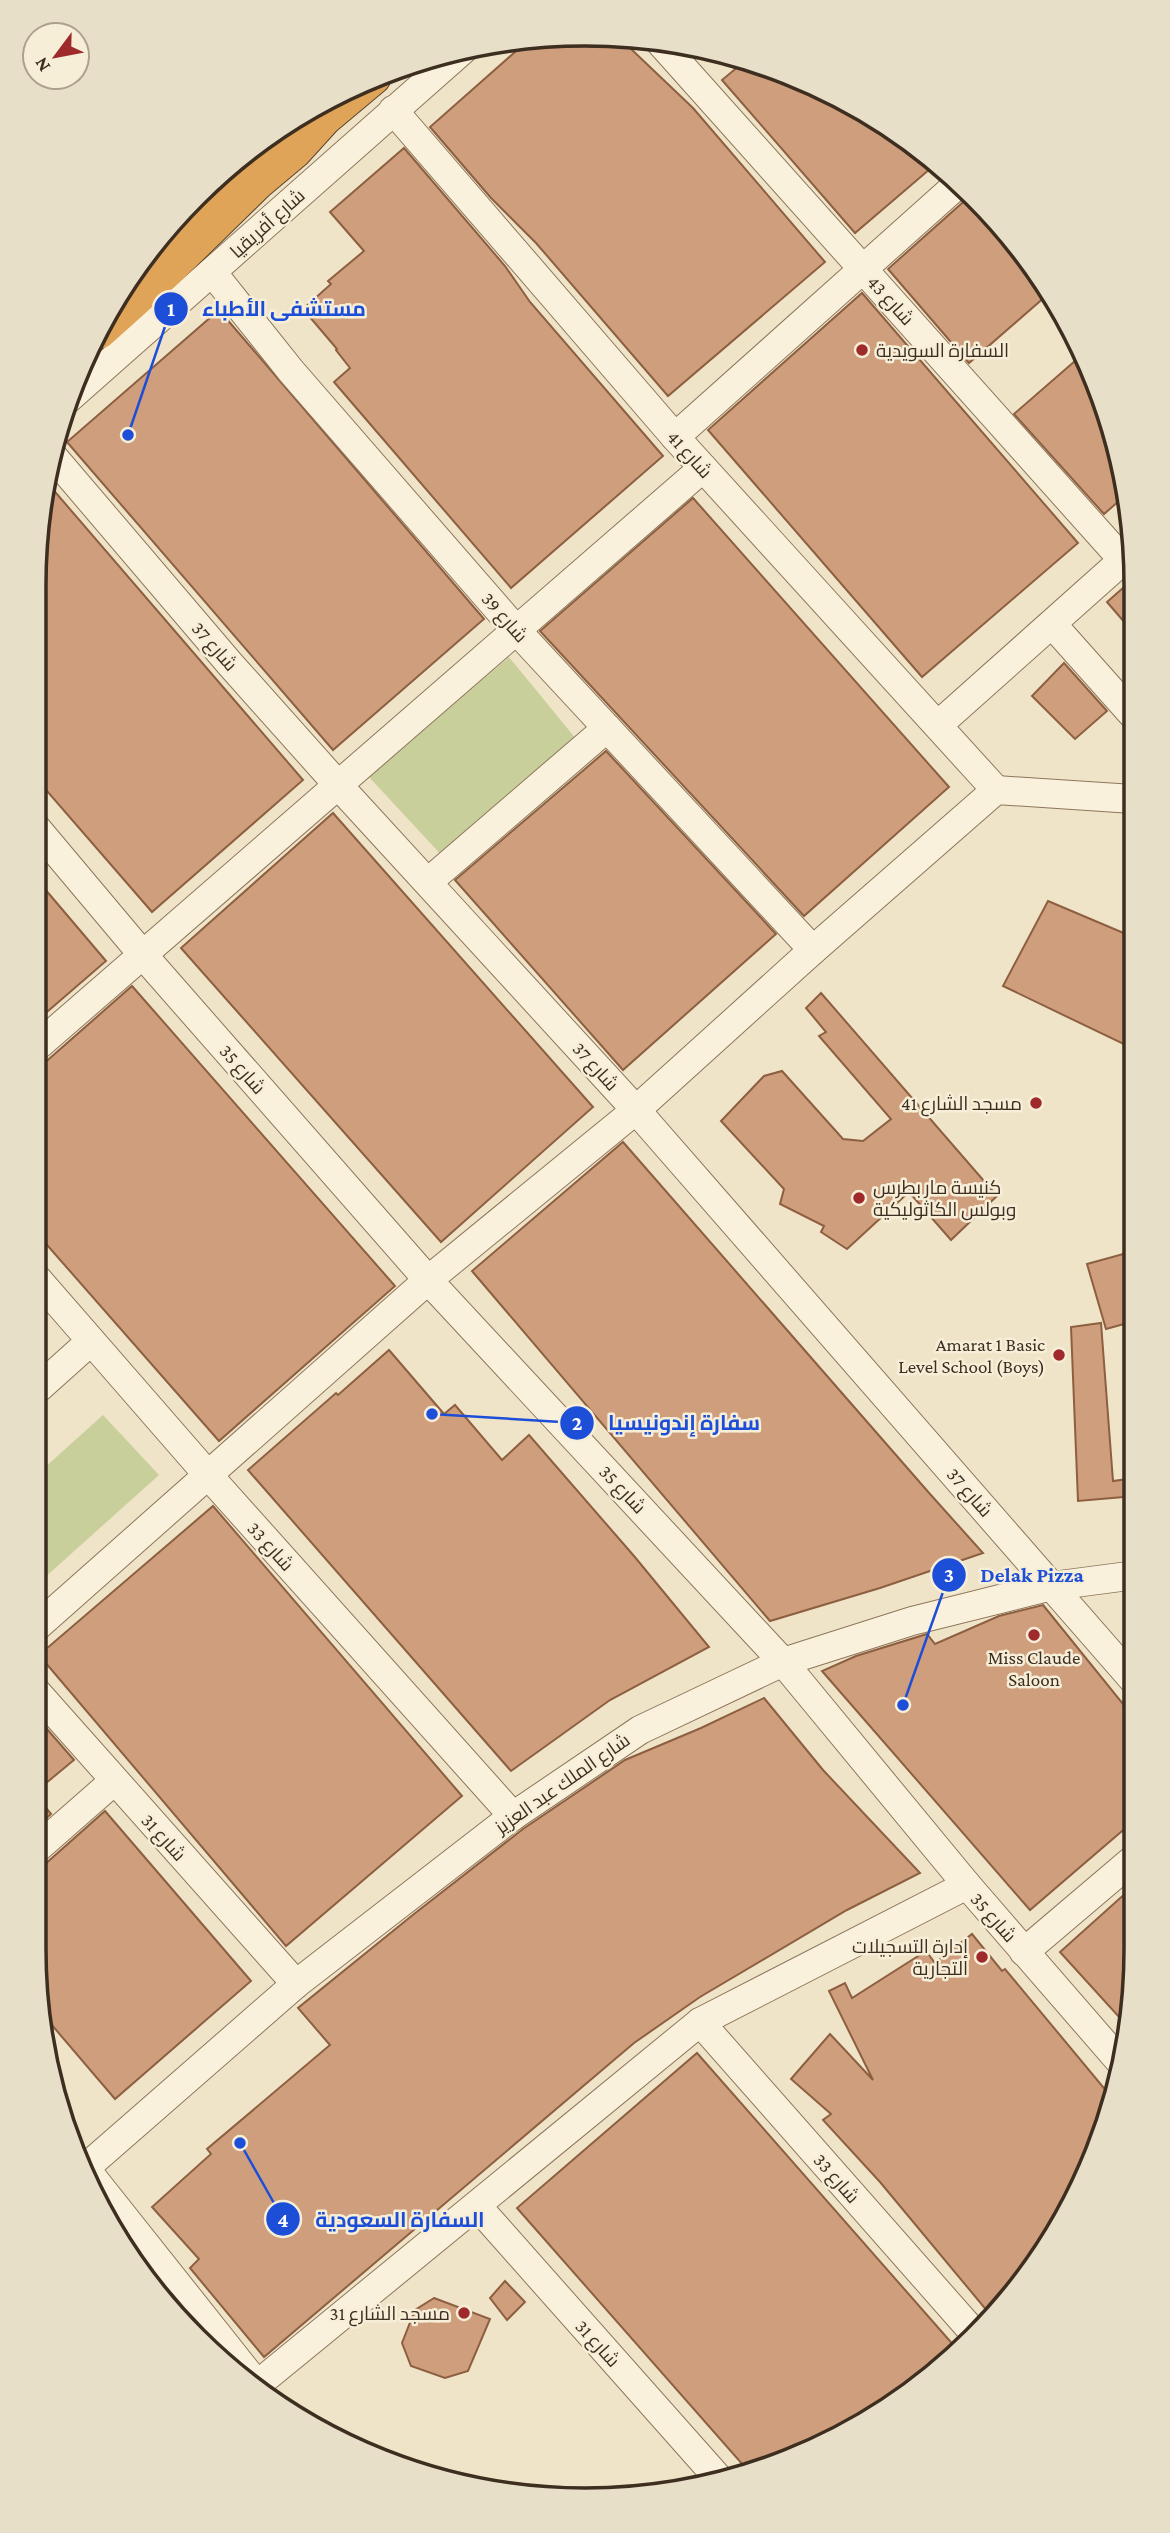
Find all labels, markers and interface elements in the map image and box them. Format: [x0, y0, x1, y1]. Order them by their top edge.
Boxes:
north arrow [21, 21, 91, 91]
text: N [30, 54, 54, 76]
street label: شارع أفريقيا [225, 184, 311, 264]
street label: شارع 43 [861, 271, 918, 331]
callout: مستشفی الأطباء [153, 288, 380, 330]
text: 1 [167, 297, 175, 321]
text: مستشفی الأطباء [202, 297, 366, 321]
place label: السفارة السويدية [876, 340, 1009, 362]
marker: السفارة السويدية [854, 342, 870, 358]
street label: شارع 41 [661, 426, 716, 484]
street label: شارع 39 [475, 588, 532, 648]
street label: شارع 37 [185, 618, 242, 677]
street label: شارع 37 [566, 1038, 623, 1097]
street label: شارع 35 [213, 1040, 270, 1100]
place label: مسجد الشارع 41 [901, 1093, 1022, 1117]
marker: مسجد الشارع 41 [1028, 1095, 1044, 1111]
place label: كنيسة مار بطرس وبولس الكاثوليكية [873, 1177, 1016, 1221]
marker: كنيسة مار بطرس وبولس الكاثوليكية [851, 1190, 867, 1206]
place label: Amarat 1 Basic Level School (Boys) [898, 1334, 1045, 1378]
marker: Amarat 1 Basic Level School (Boys) [1051, 1347, 1067, 1363]
callout: سفارة إندونيسيا [559, 1402, 774, 1444]
text: 2 [572, 1411, 583, 1435]
text: سفارة إندونيسيا [608, 1411, 760, 1437]
street label: شارع 35 [593, 1461, 650, 1520]
street label: شارع 37 [940, 1464, 997, 1523]
street label: شارع 33 [241, 1518, 298, 1577]
callout: Delak Pizza [931, 1554, 1098, 1596]
text: 3 [944, 1563, 954, 1587]
text: Delak Pizza [980, 1563, 1084, 1587]
marker: Miss Claude Saloon [1026, 1627, 1042, 1643]
place label: Miss Claude Saloon [988, 1647, 1080, 1690]
street label: شارع الملك عبد العزيز [490, 1729, 635, 1841]
street label: شارع 31 [135, 1810, 190, 1867]
street label: شارع 35 [964, 1888, 1021, 1948]
place label: إدارة التسجيلات التجارية [852, 1936, 968, 1980]
marker: إدارة التسجيلات التجارية [974, 1949, 990, 1965]
street label: شارع 33 [807, 2149, 864, 2209]
callout: السفارة السعودية [266, 2198, 498, 2240]
text: 4 [277, 2208, 289, 2232]
text: السفارة السعودية [315, 2208, 485, 2233]
place label: مسجد الشارع 31 [330, 2303, 450, 2327]
marker: مسجد الشارع 31 [456, 2305, 472, 2321]
street label: شارع 31 [569, 2316, 624, 2373]

